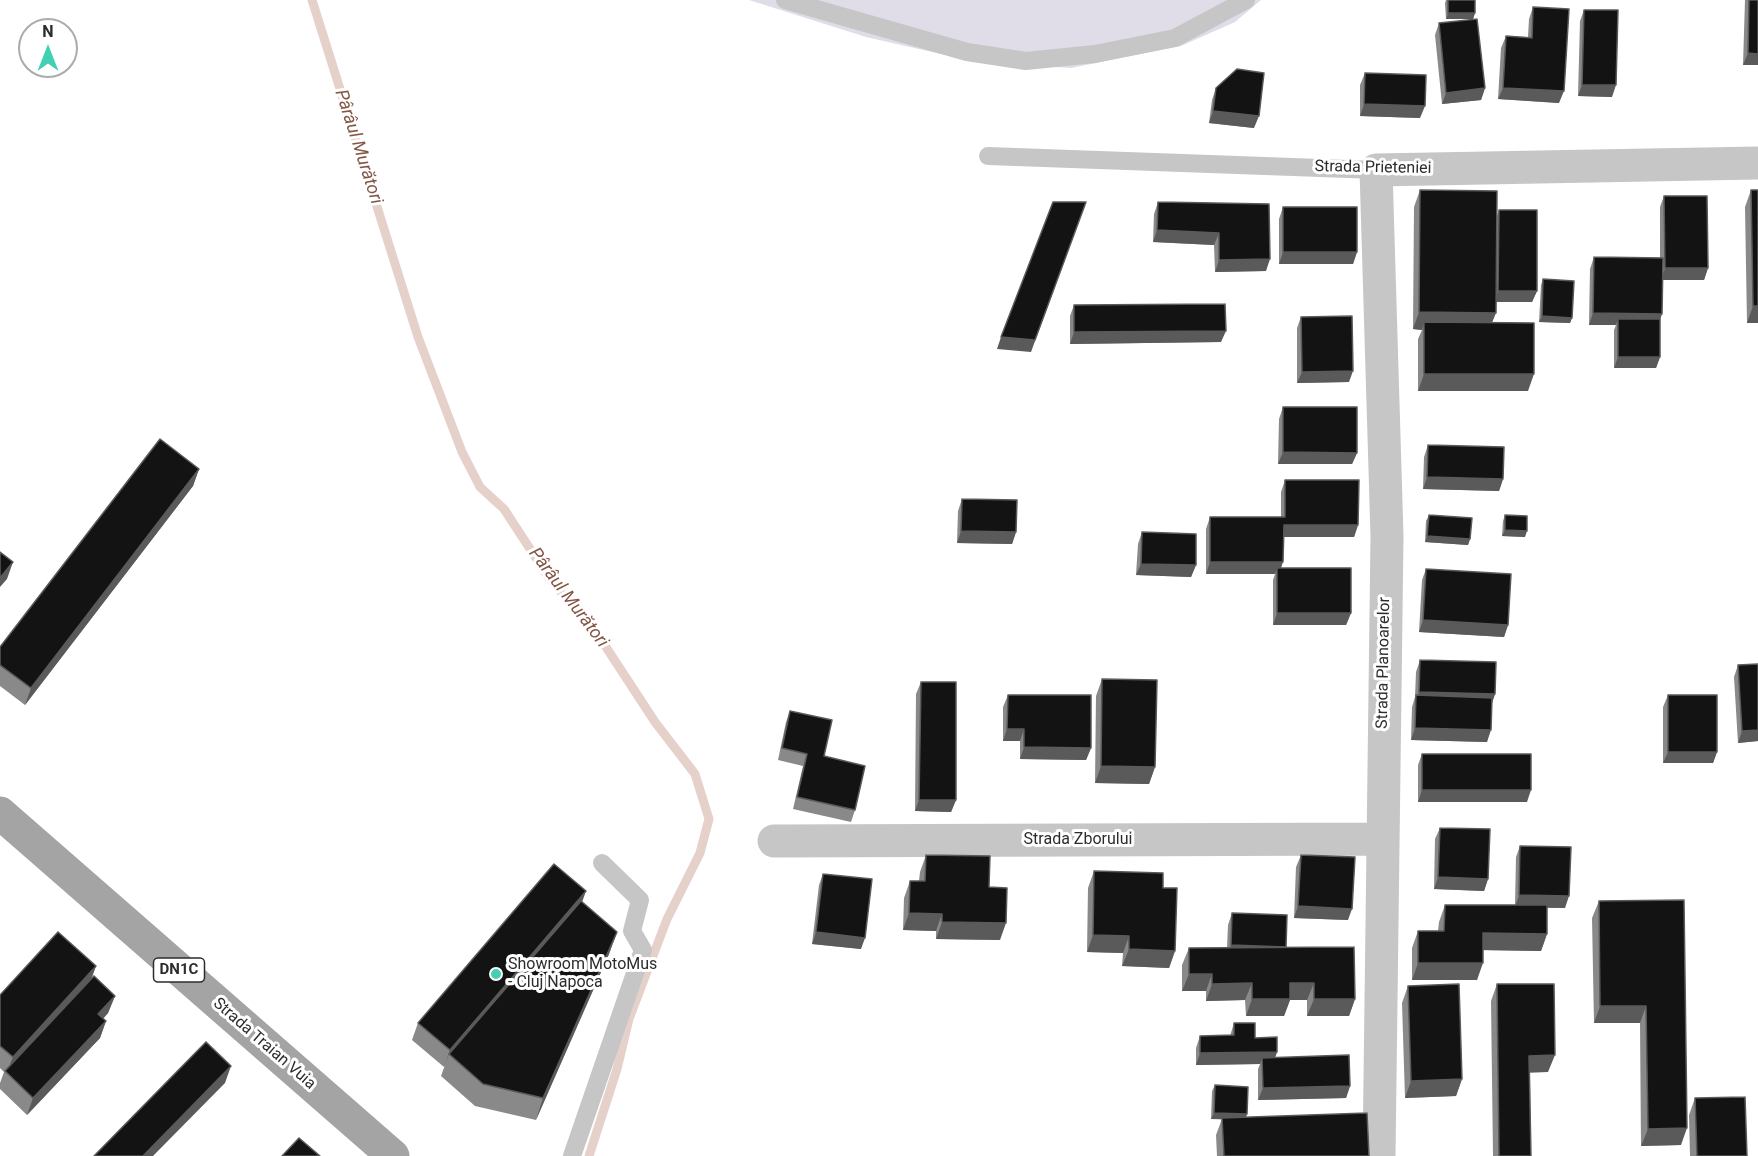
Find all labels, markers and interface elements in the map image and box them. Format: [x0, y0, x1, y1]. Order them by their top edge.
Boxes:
north arrow [18, 18, 78, 78]
text: N [42, 22, 54, 41]
water label: Pârâul Murători [329, 87, 387, 207]
street label: Strada Prieteniei [1314, 157, 1432, 179]
water label: Pârâul Murători [523, 544, 613, 652]
street label: Strada Planoarelor [1373, 597, 1395, 729]
street label: Strada Zborului [1024, 830, 1132, 850]
place label: Showroom MotoMus - Cluj Napoca [508, 955, 657, 993]
road number: DN1C [154, 958, 204, 982]
marker: Showroom MotoMus - Cluj Napoca [489, 967, 503, 981]
street label: Strada Traian Vuia [209, 994, 319, 1094]

